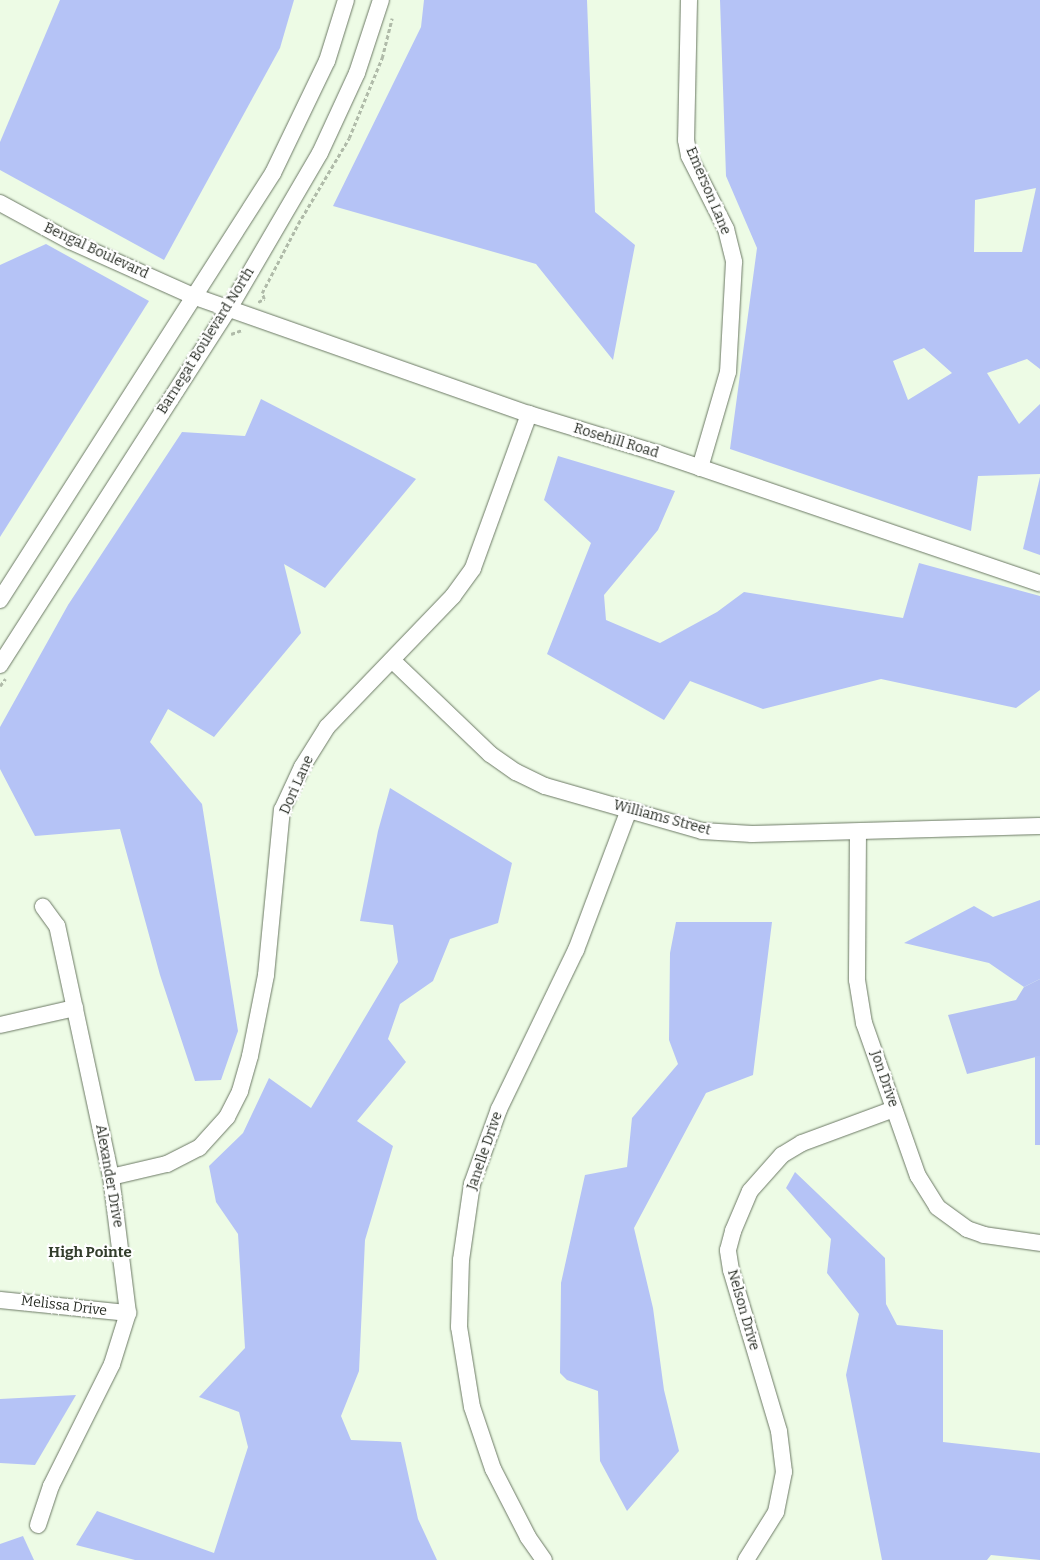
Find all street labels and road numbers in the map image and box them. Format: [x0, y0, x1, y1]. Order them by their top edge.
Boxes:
street label: Emerson Lane [682, 145, 734, 237]
street label: Bengal Boulevard [41, 219, 151, 283]
street label: Barnegat Boulevard North [154, 265, 258, 417]
street label: Rosehill Road [571, 420, 661, 462]
street label: Dori Lane [277, 753, 317, 817]
street label: Williams Street [612, 797, 712, 839]
street label: Jon Drive [867, 1049, 901, 1109]
street label: Janelle Drive [464, 1110, 506, 1192]
street label: Alexander Drive [92, 1123, 126, 1229]
street label: Nelson Drive [723, 1268, 763, 1352]
street label: Melissa Drive [20, 1292, 108, 1320]

